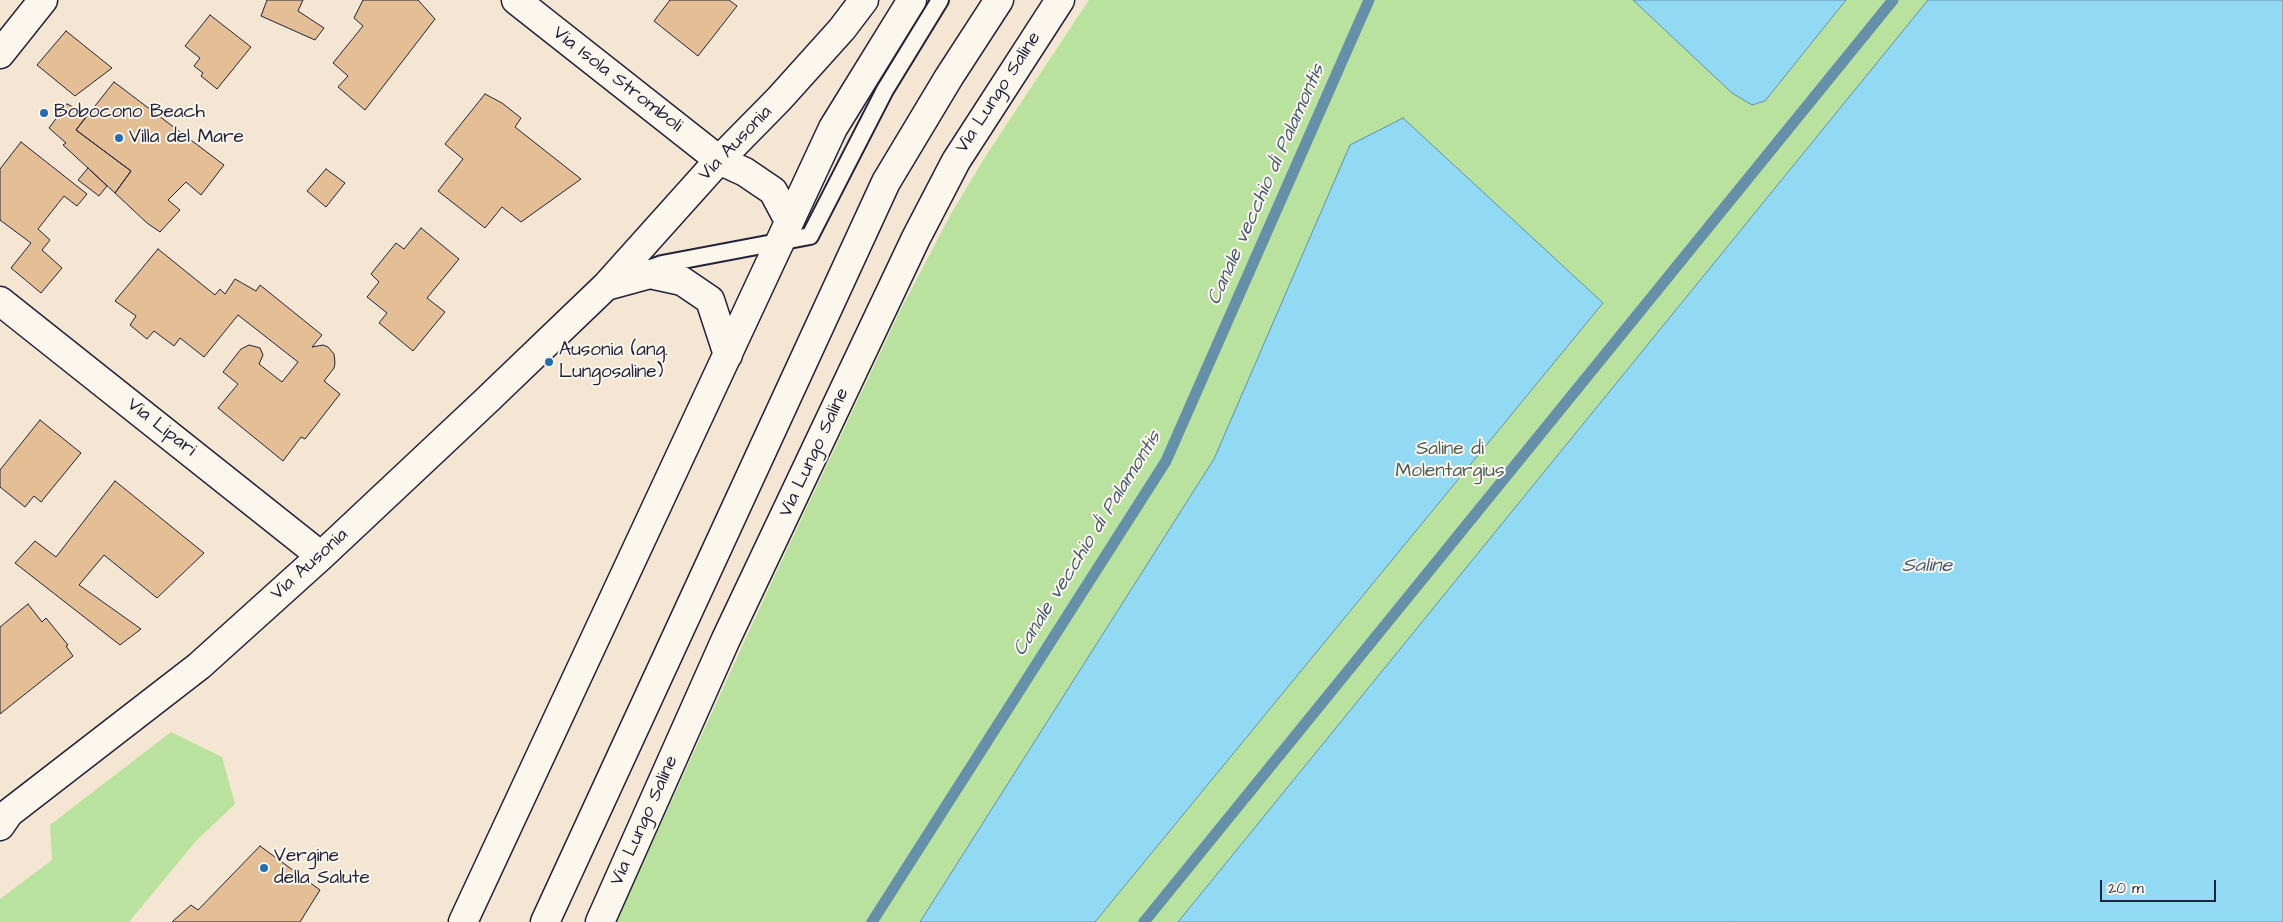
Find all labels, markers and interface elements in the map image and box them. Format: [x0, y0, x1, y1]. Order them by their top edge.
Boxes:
street label: Via Isola Stromboli [548, 22, 686, 138]
street label: Via Lungo Saline [951, 28, 1047, 158]
water label: Canale vecchio di Palamontis [1203, 61, 1331, 309]
street label: Via Ausonia [694, 101, 778, 187]
place label: Bobocono Beach [54, 102, 205, 124]
marker: Bobocono Beach [38, 107, 50, 119]
place label: Villa del Mare [129, 127, 244, 149]
marker: Villa del Mare [113, 132, 125, 144]
place label: Ausonia (ang. Lungosaline) [559, 340, 668, 384]
marker: Ausonia (ang. Lungosaline) [543, 356, 555, 368]
street label: Via Lungo Saline [775, 385, 855, 521]
street label: Via Lipari [122, 394, 200, 462]
water label: Canale vecchio di Palamontis [1009, 427, 1167, 661]
park label: Saline di Molentargius [1396, 439, 1504, 483]
street label: Via Ausonia [267, 524, 353, 606]
water label: Saline [1902, 555, 1952, 579]
street label: Via Lungo Saline [606, 752, 684, 890]
place label: Vergine della Salute [274, 846, 370, 890]
marker: Vergine della Salute [258, 862, 270, 874]
scale bar [2103, 870, 2219, 902]
text: 20 m [2108, 878, 2144, 899]

